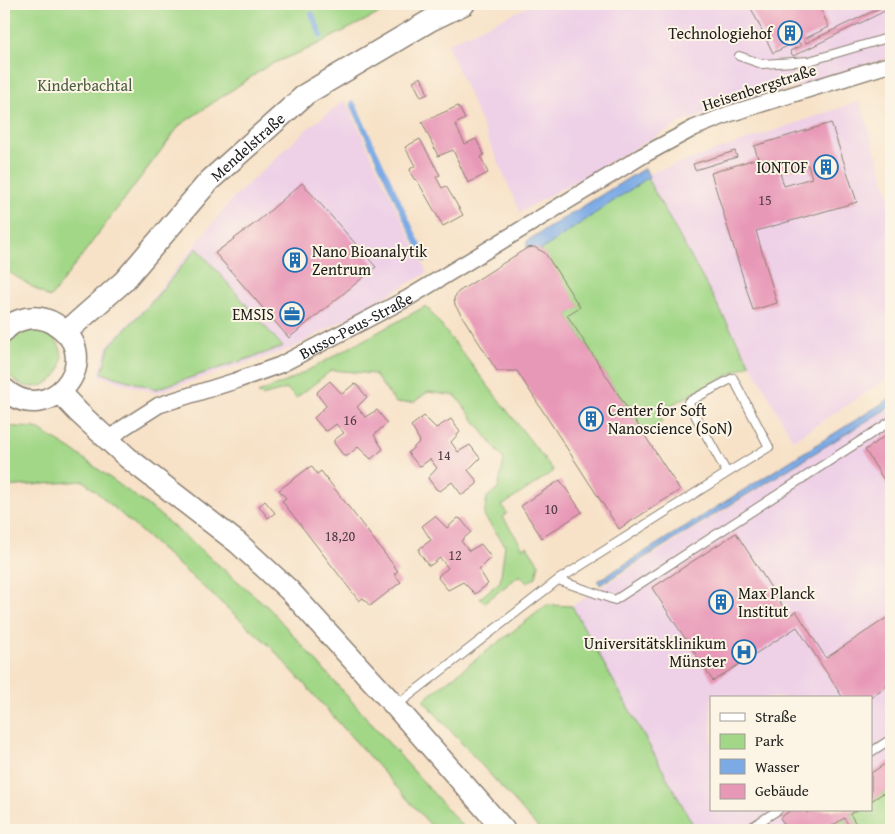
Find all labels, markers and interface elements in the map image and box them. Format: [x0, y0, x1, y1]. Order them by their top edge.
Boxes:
building icon: Technologiehof [777, 20, 803, 46]
place label: Technologiehof [668, 21, 774, 45]
street label: Heisenbergstraße [699, 57, 819, 117]
park label: Kinderbachtal [38, 73, 133, 97]
street label: Mendelstraße [205, 107, 290, 187]
building icon: IONTOF [813, 154, 839, 180]
place label: IONTOF [756, 155, 808, 179]
house number: 15 [758, 190, 772, 210]
place label: Nano Bioanalytik Zentrum [312, 239, 428, 281]
building icon: Nano Bioanalytik Zentrum [282, 247, 308, 273]
street label: Busso-Peus-Straße [295, 286, 417, 365]
office icon: EMSIS [279, 301, 305, 327]
place label: EMSIS [232, 302, 274, 326]
place label: Center for Soft Nanoscience (SoN) [608, 398, 732, 440]
building icon: Center for Soft Nanoscience (SoN) [578, 406, 604, 432]
house number: 16 [343, 410, 357, 430]
house number: 14 [437, 445, 451, 465]
house number: 10 [544, 499, 558, 519]
house number: 18,20 [325, 526, 355, 546]
house number: 12 [448, 545, 462, 565]
place label: Max Planck Institut [738, 581, 816, 623]
building icon: Max Planck Institut [708, 589, 734, 615]
place label: Universitätsklinikum Münster [584, 631, 726, 673]
hospital icon: Universitätsklinikum Münster [731, 639, 757, 665]
legend [710, 696, 872, 812]
text: Straße [755, 706, 797, 727]
text: Park [755, 730, 784, 751]
text: Wasser [755, 756, 799, 777]
text: Gebäude [755, 780, 809, 801]

